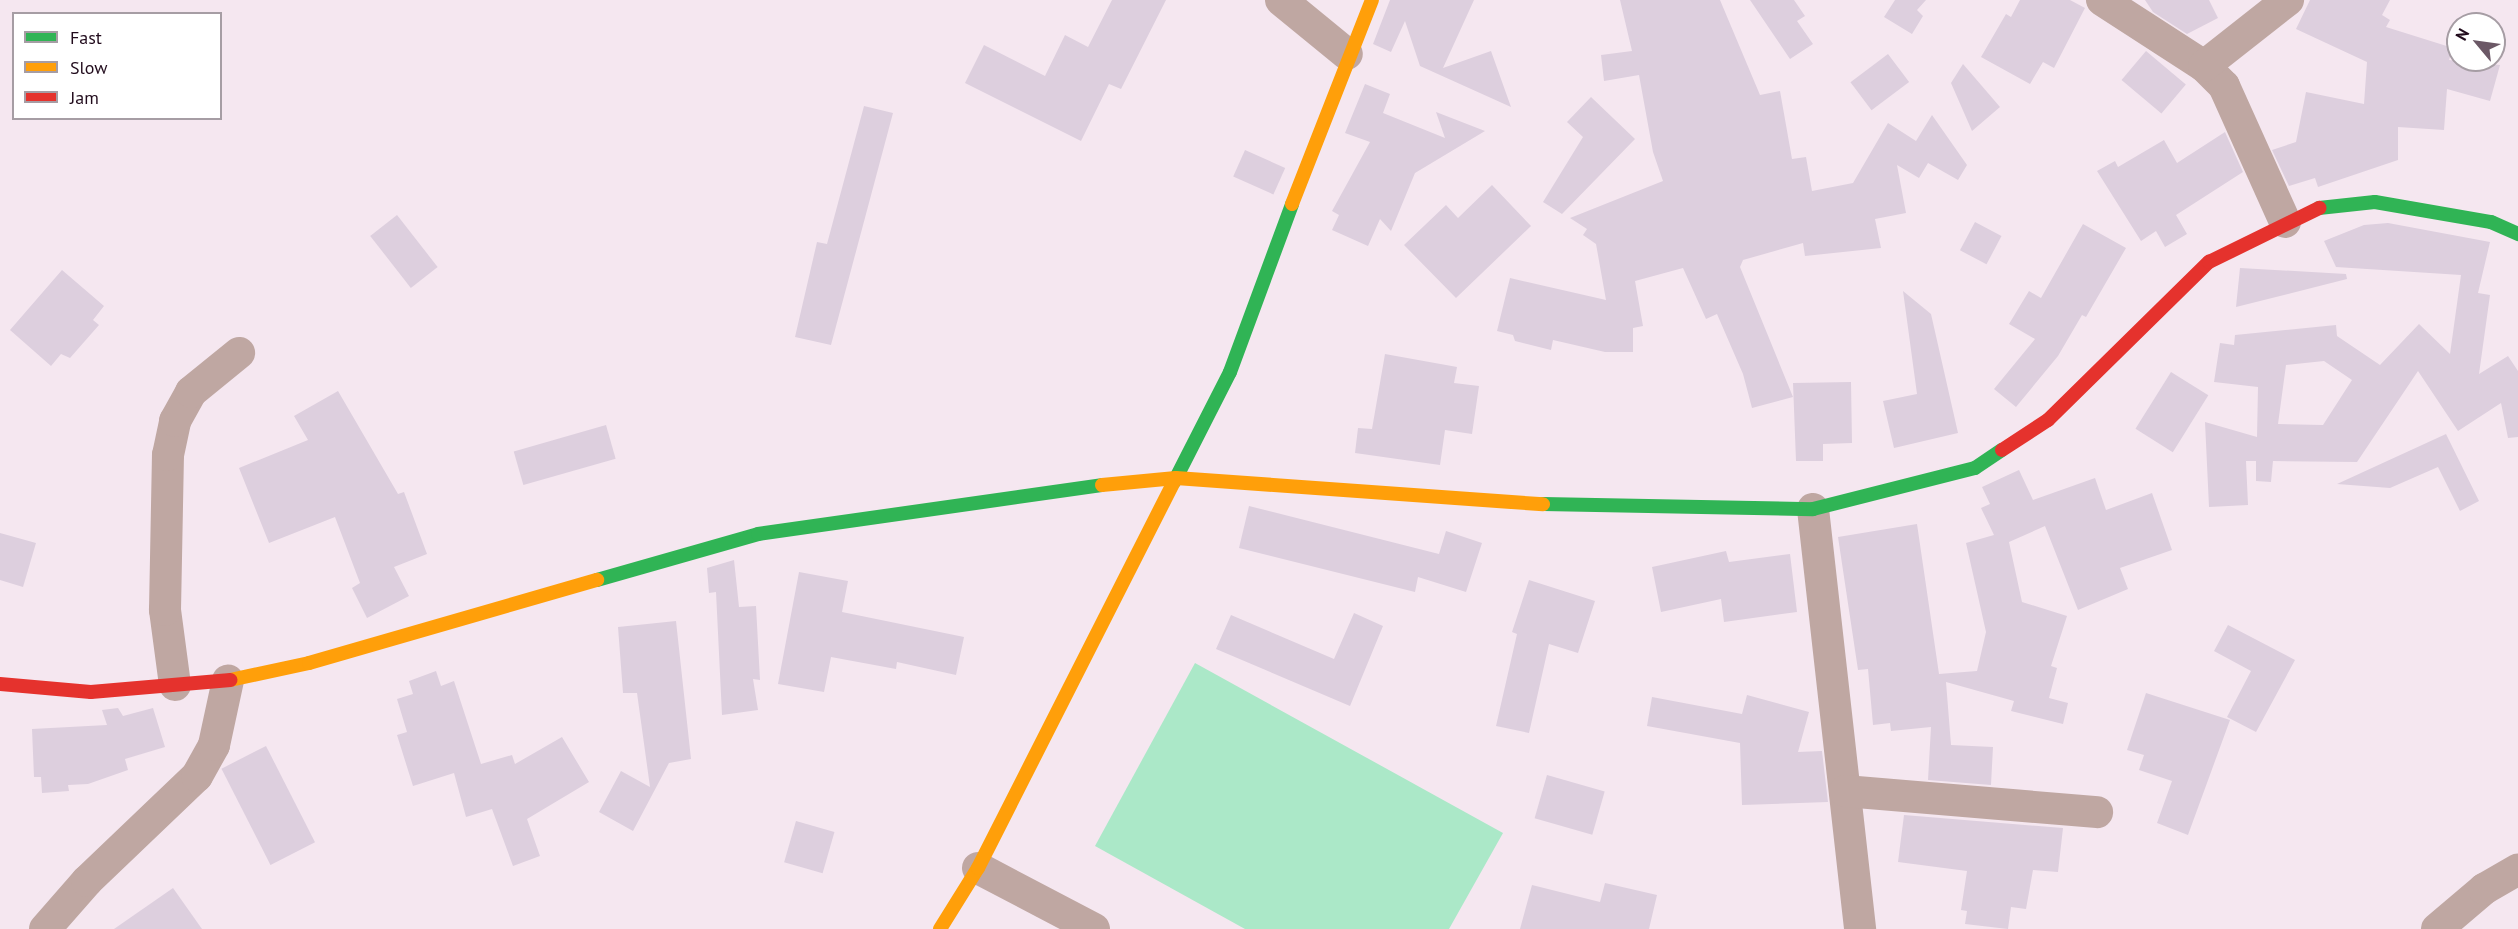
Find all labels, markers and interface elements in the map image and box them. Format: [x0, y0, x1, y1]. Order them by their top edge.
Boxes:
legend [12, 12, 222, 120]
north arrow [2446, 12, 2506, 72]
text: N [2451, 25, 2473, 44]
text: Fast [70, 26, 102, 49]
text: Slow [70, 56, 108, 79]
text: Jam [70, 86, 99, 109]

